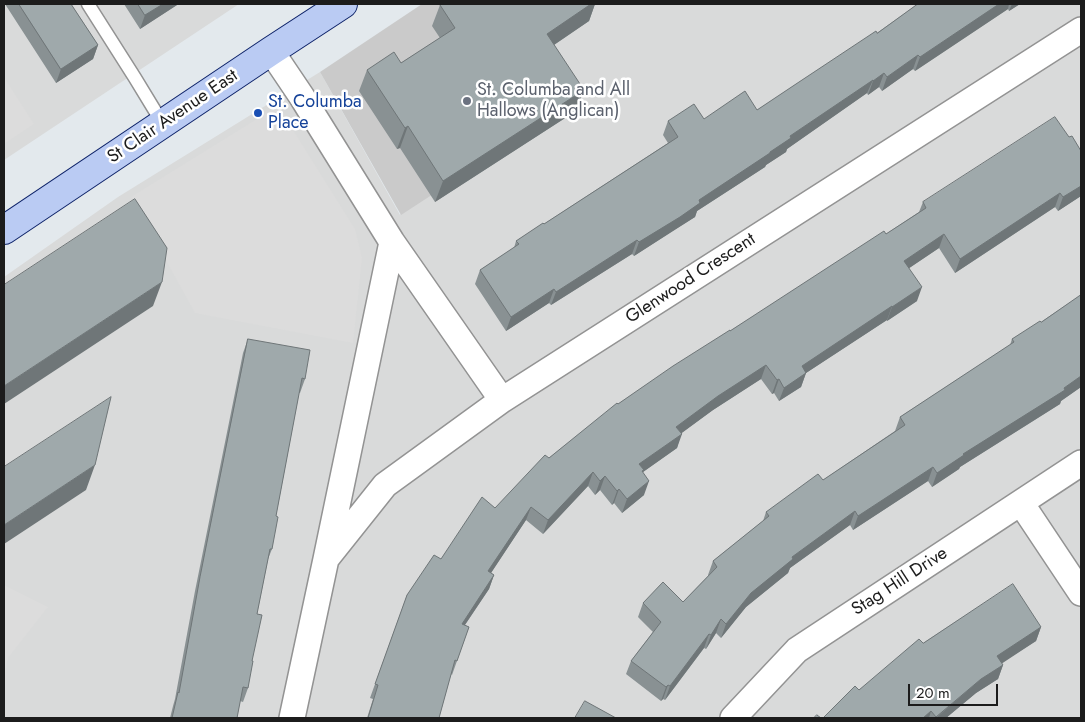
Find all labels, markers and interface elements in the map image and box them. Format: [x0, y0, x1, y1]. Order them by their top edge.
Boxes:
street label: St Clair Avenue East [104, 65, 242, 169]
place label: St. Columba and All Hallows (Anglican) [477, 80, 630, 122]
place label: St. Columba Place [268, 92, 362, 134]
marker: St. Columba and All Hallows (Anglican) [461, 95, 473, 107]
marker: St. Columba Place [252, 107, 264, 119]
street label: Glenwood Crescent [622, 229, 760, 329]
street label: Stag Hill Drive [848, 543, 952, 621]
scale bar [910, 674, 1000, 706]
text: 20 m [916, 682, 950, 704]

